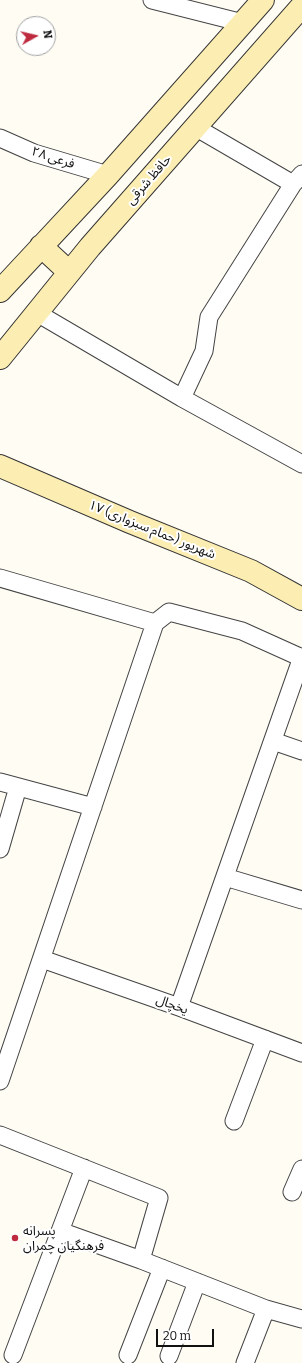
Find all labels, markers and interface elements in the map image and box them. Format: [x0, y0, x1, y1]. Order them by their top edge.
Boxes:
north arrow [16, 16, 56, 56]
text: N [40, 29, 54, 40]
street label: فرعی ۲۸ [30, 144, 76, 172]
street label: حافظ شرقی [123, 152, 175, 208]
street label: ۱۷ شهریور (حمام سبزواری) [86, 497, 218, 563]
street label: یخچال [154, 992, 190, 1018]
place label: پسرانه فرهنگیان چمران [23, 1223, 104, 1254]
marker: پسرانه فرهنگیان چمران [10, 1233, 20, 1243]
scale bar [158, 1321, 216, 1347]
text: 20 m [163, 1329, 191, 1343]

